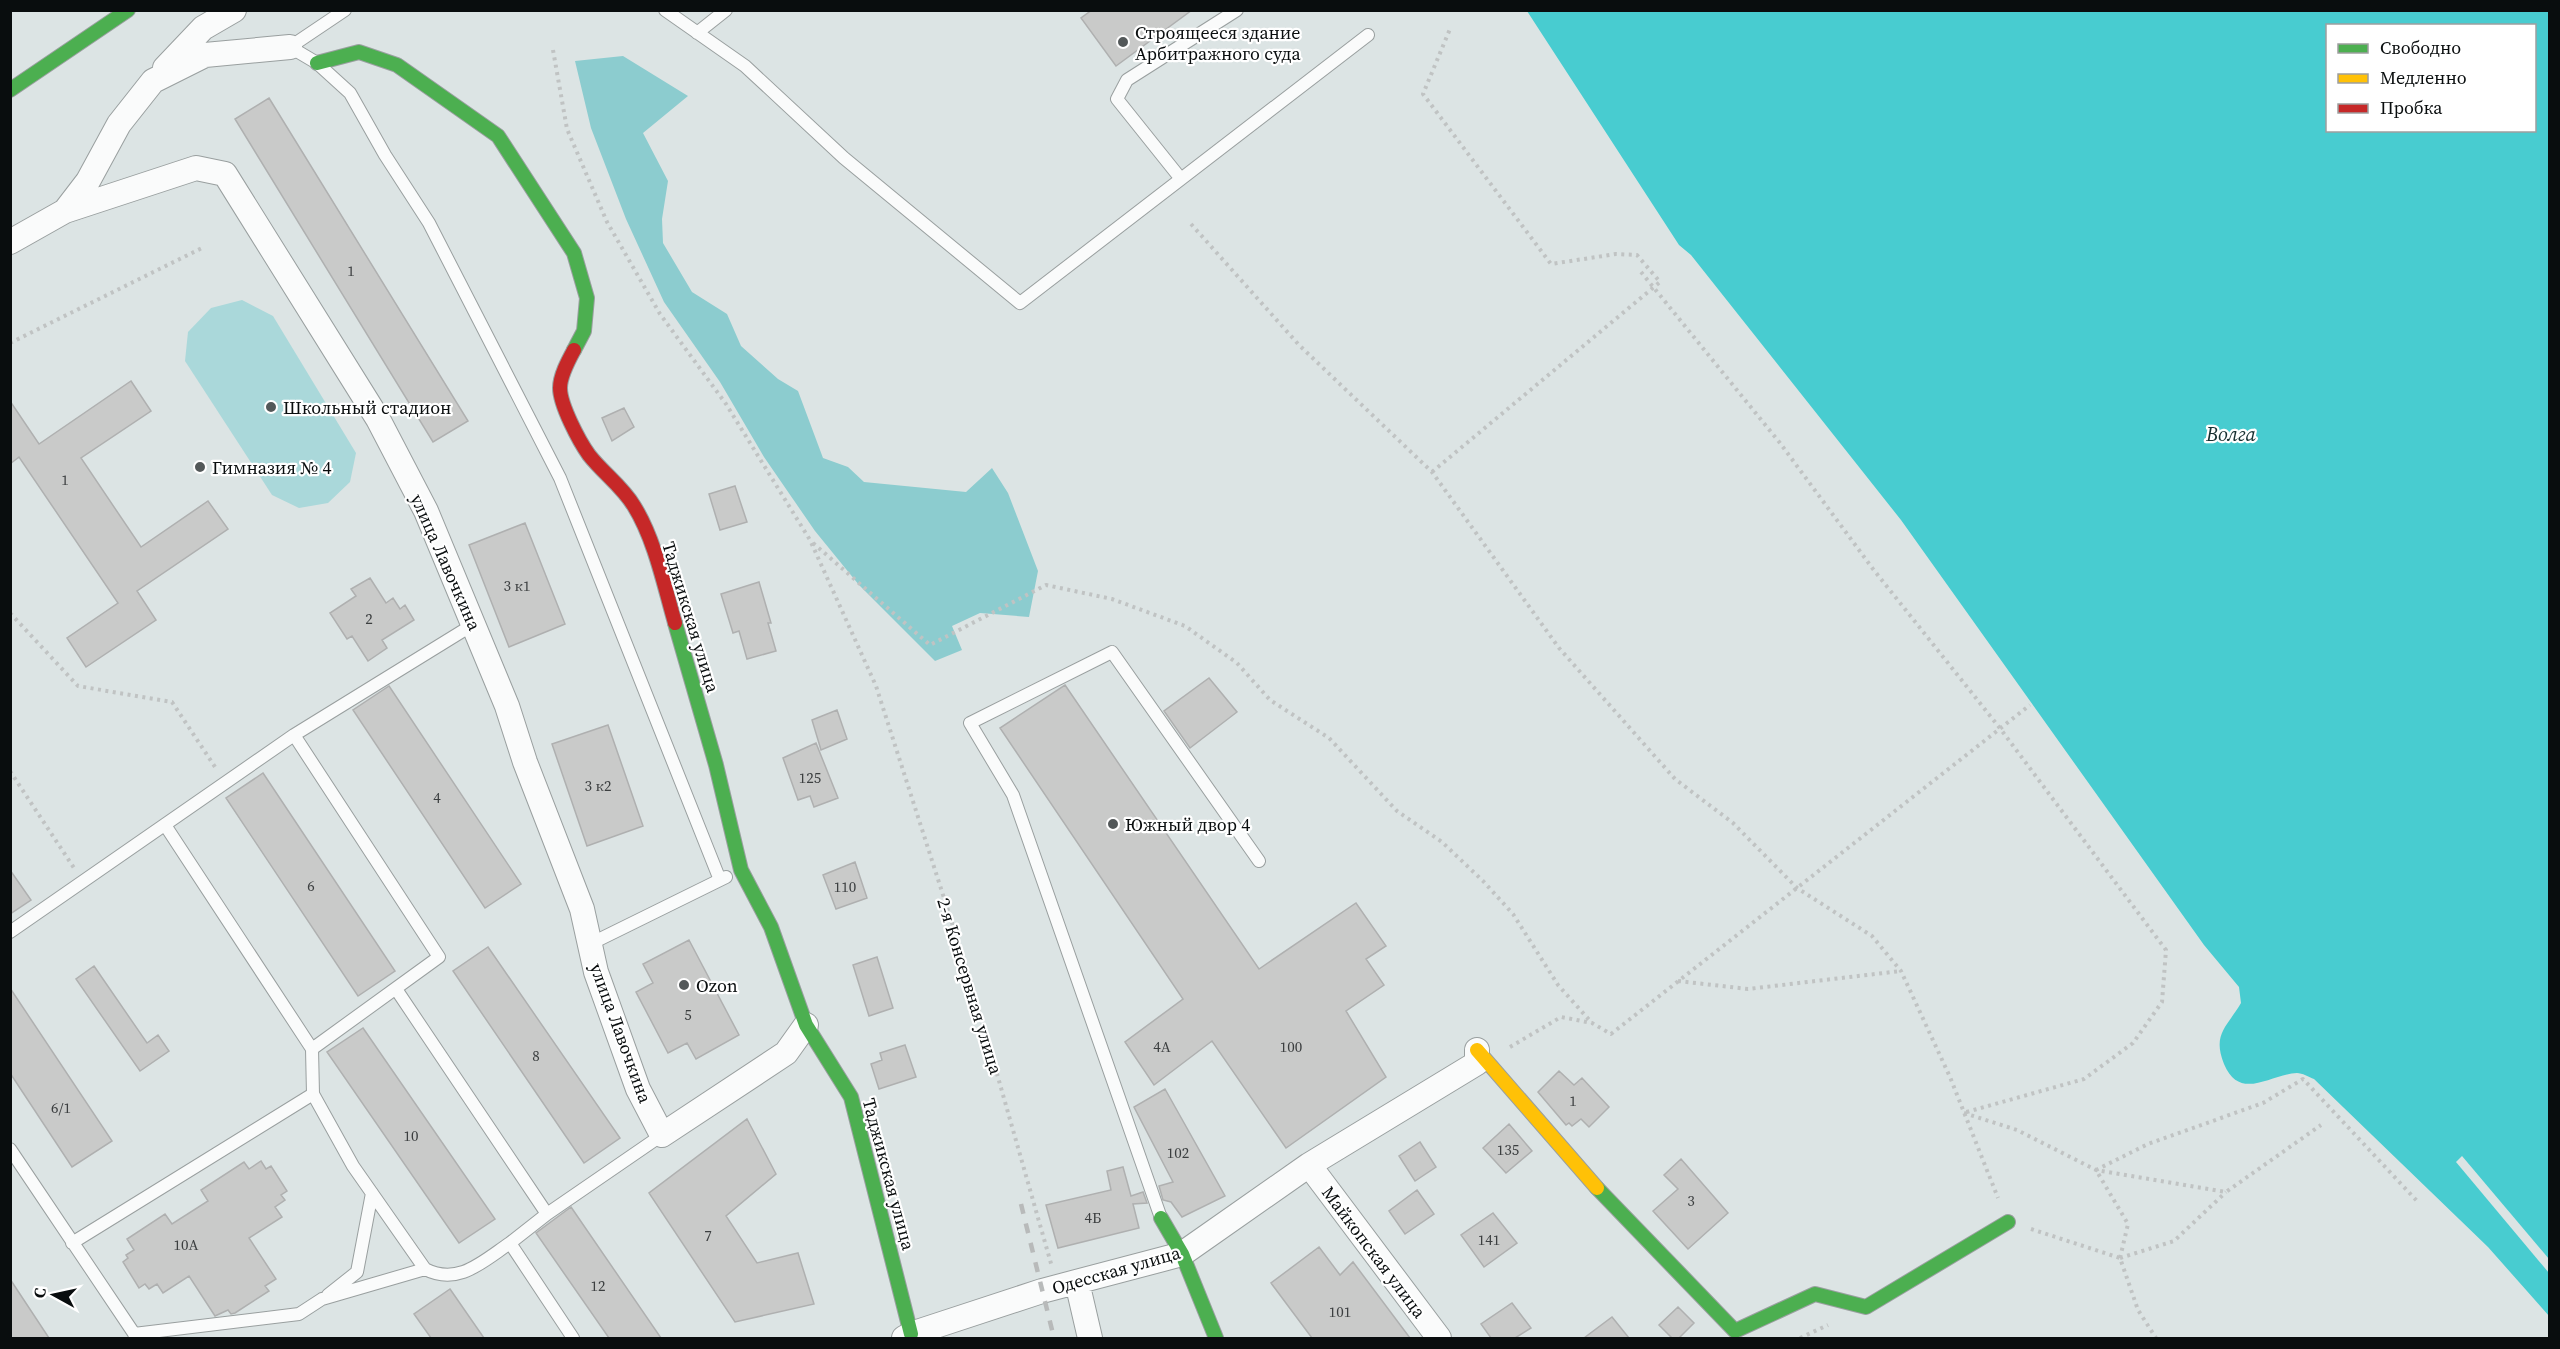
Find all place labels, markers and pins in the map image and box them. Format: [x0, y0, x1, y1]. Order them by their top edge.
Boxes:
place label: Строящееся здание Арбитражного суда [1135, 20, 1301, 66]
marker: Строящееся здание Арбитражного суда [1116, 35, 1130, 49]
place label: Школьный стадион [283, 395, 451, 420]
marker: Школьный стадион [264, 400, 278, 414]
place label: Гимназия № 4 [212, 455, 332, 480]
marker: Гимназия № 4 [193, 460, 207, 474]
place label: Южный двор 4 [1125, 812, 1250, 837]
marker: Южный двор 4 [1106, 817, 1120, 831]
place label: Ozon [696, 973, 738, 998]
marker: Ozon [677, 978, 691, 992]

